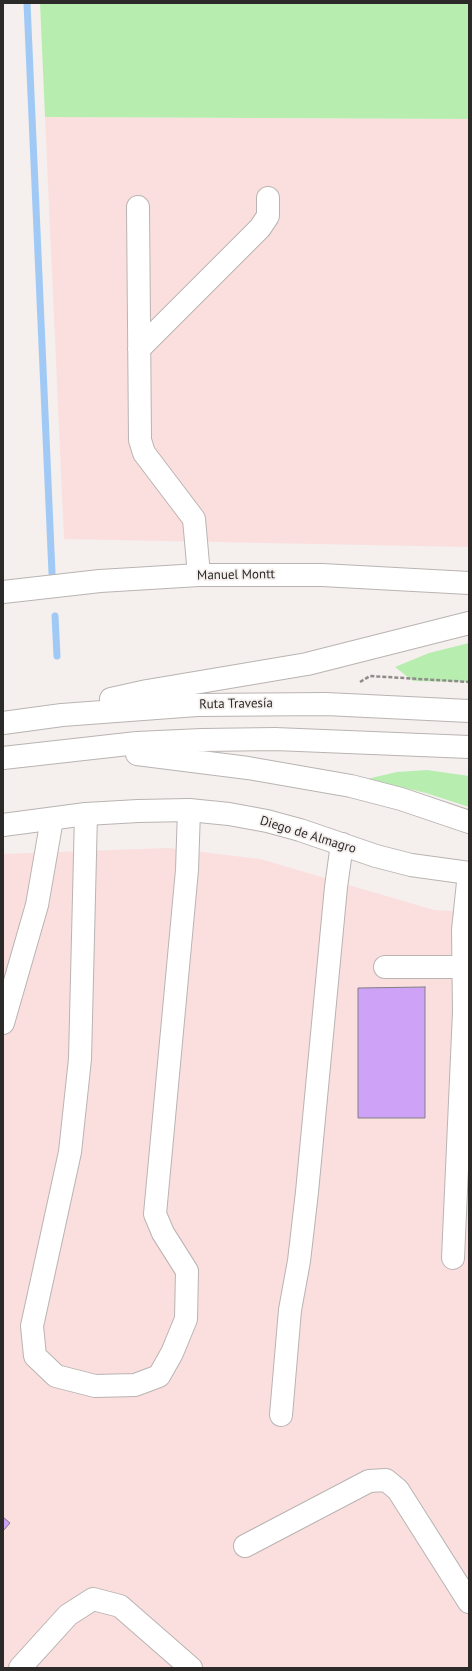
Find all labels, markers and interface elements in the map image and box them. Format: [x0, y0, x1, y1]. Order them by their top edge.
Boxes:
street label: Manuel Montt [197, 567, 275, 583]
street label: Ruta Travesía [199, 696, 273, 712]
street label: Diego de Almagro [258, 813, 358, 857]

